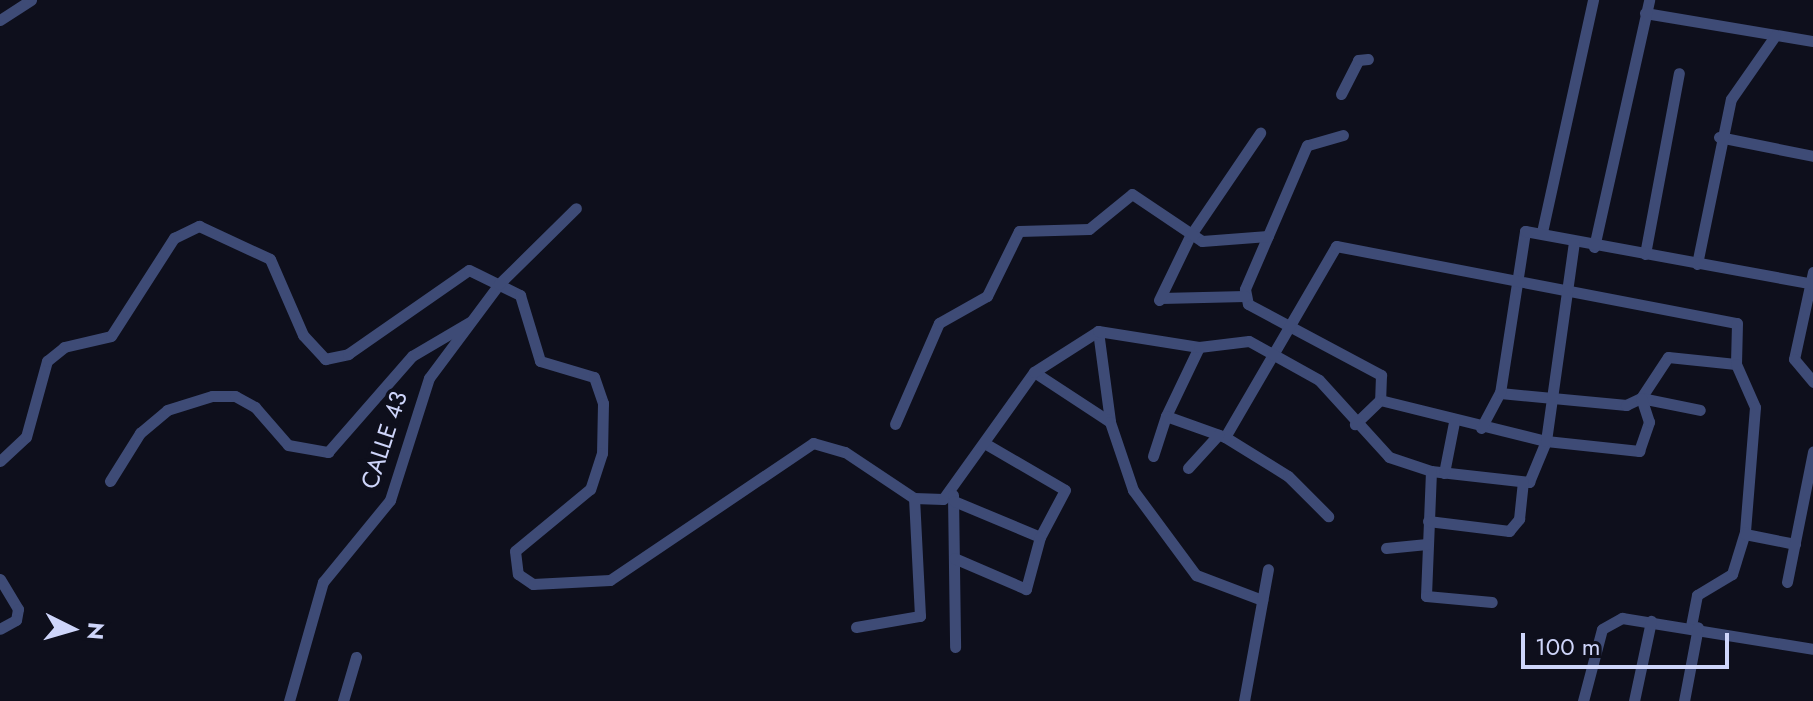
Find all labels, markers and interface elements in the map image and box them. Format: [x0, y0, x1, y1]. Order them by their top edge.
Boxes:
street label: CALLE 43 [355, 388, 413, 492]
north arrow [32, 589, 112, 669]
scale bar [1525, 617, 1733, 667]
text: N [79, 621, 113, 641]
text: 100 m [1535, 629, 1601, 664]

